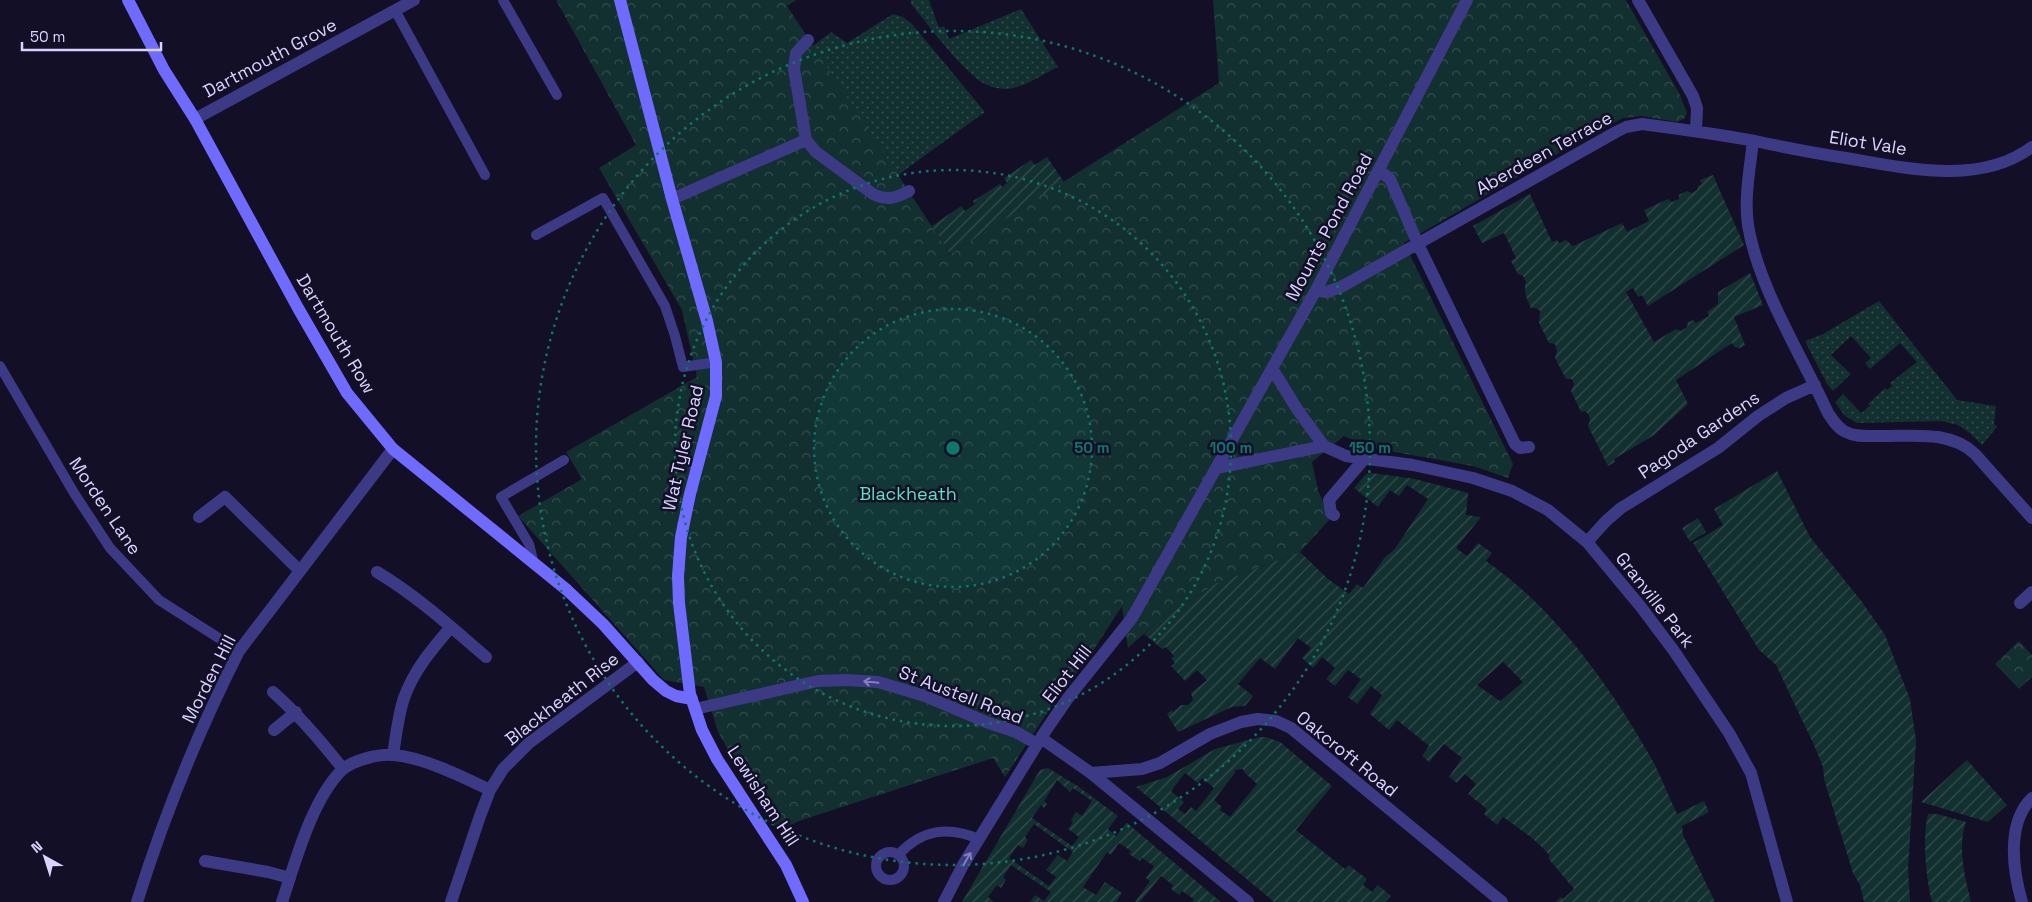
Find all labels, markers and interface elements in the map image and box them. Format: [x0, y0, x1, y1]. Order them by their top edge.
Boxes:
street label: Dartmouth Grove [199, 13, 341, 102]
scale bar [22, 20, 161, 52]
text: 50 m [30, 27, 65, 46]
street label: Aberdeen Terrace [1472, 106, 1616, 200]
street label: Eliot Vale [1828, 125, 1909, 160]
street label: Mounts Pond Road [1280, 149, 1377, 305]
street label: Dartmouth Row [292, 270, 381, 398]
street label: Wat Tyler Road [657, 383, 708, 513]
street label: Pagoda Gardens [1634, 386, 1764, 484]
text: 50 m [1074, 438, 1110, 457]
text: 100 m [1210, 438, 1252, 457]
text: 150 m [1349, 438, 1391, 457]
centre of rings [944, 439, 962, 457]
street label: Morden Lane [64, 452, 147, 559]
park label: Blackheath [859, 482, 957, 505]
street label: Granville Park [1611, 547, 1700, 652]
street label: Morden Hill [176, 631, 241, 727]
street label: Eliot Hill [1037, 640, 1096, 707]
street label: Blackheath Rise [500, 647, 623, 750]
street label: St Austell Road [896, 660, 1027, 729]
one-way arrow [864, 677, 880, 687]
street label: Oakcroft Road [1292, 706, 1403, 802]
street label: Lewisham Hill [722, 741, 804, 850]
north arrow [20, 832, 70, 882]
text: N [28, 837, 46, 857]
one-way arrow [963, 852, 973, 866]

